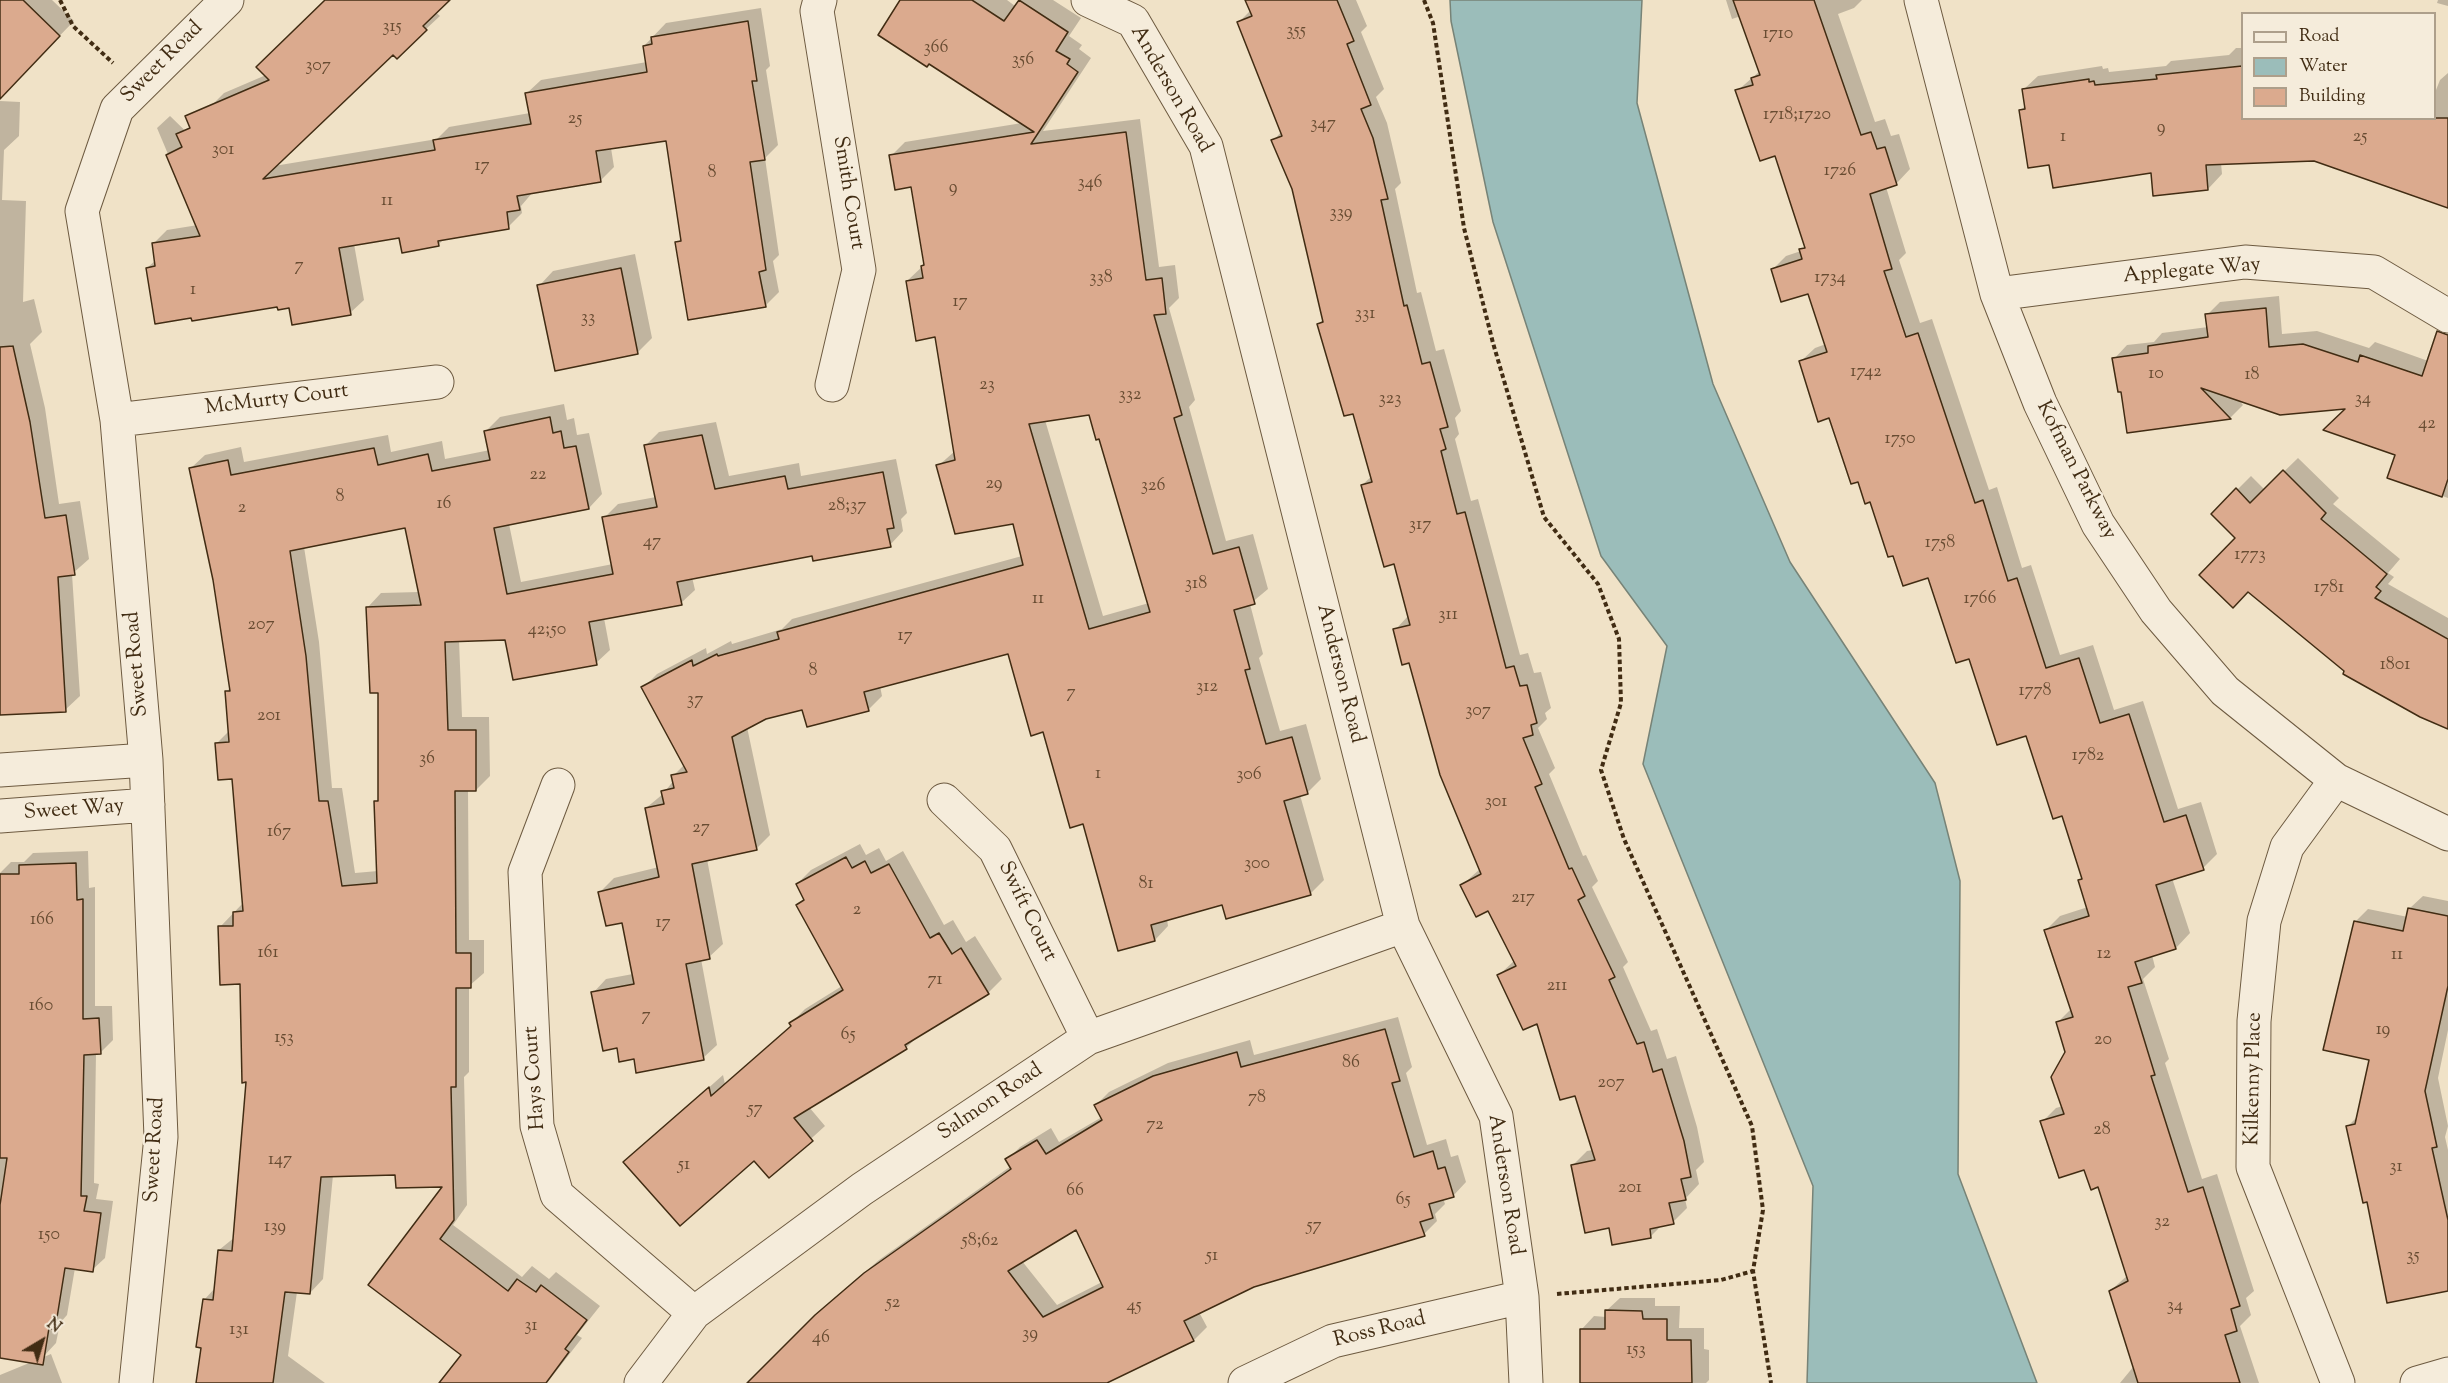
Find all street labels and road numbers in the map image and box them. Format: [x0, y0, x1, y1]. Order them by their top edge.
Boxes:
street label: Sweet Road [117, 17, 209, 109]
street label: Anderson Road [1123, 22, 1217, 158]
street label: Smith Court [826, 134, 868, 252]
street label: Applegate Way [2122, 253, 2262, 291]
street label: McMurty Court [204, 380, 350, 422]
street label: Kofman Parkway [2029, 397, 2121, 545]
street label: Anderson Road [1310, 602, 1368, 746]
street label: Sweet Road [121, 610, 155, 718]
street label: Sweet Way [23, 795, 125, 827]
street label: Swift Court [991, 858, 1061, 966]
street label: Kilkenny Place [2241, 1012, 2269, 1146]
street label: Hays Court [520, 1025, 552, 1131]
street label: Salmon Road [934, 1059, 1048, 1147]
street label: Sweet Road [141, 1096, 171, 1204]
street label: Anderson Road [1480, 1113, 1528, 1257]
street label: Ross Road [1331, 1307, 1429, 1355]

